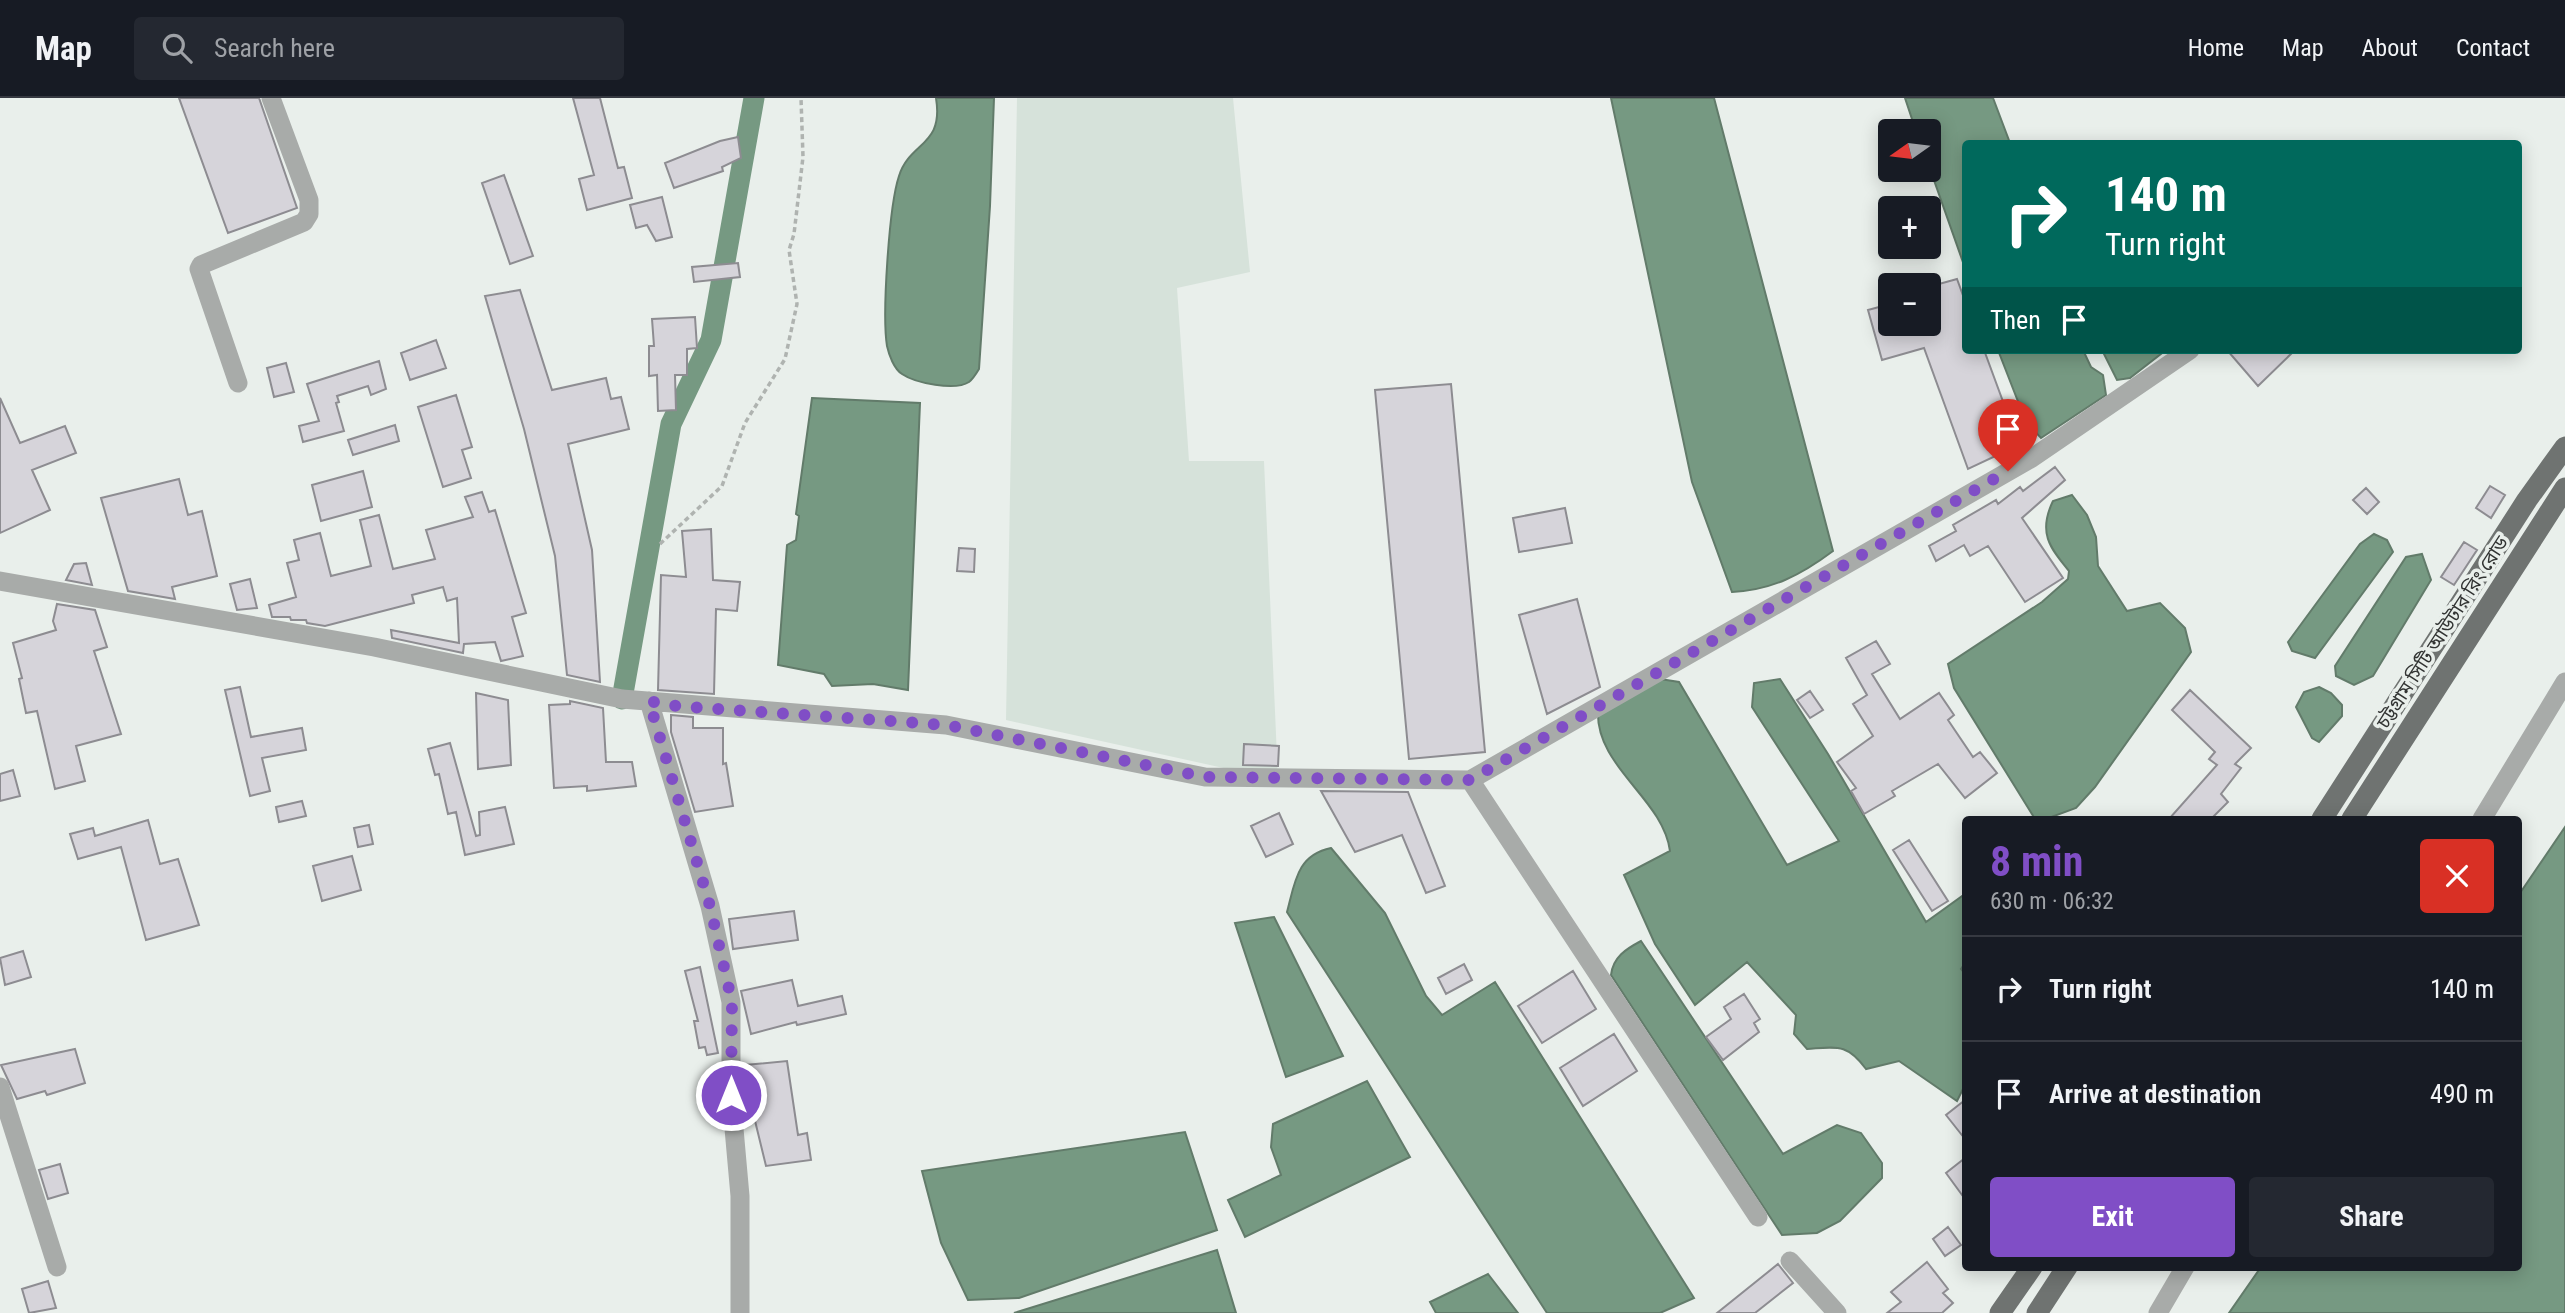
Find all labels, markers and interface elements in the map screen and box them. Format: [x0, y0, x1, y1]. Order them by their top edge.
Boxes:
search box [134, 17, 624, 80]
text: Map [35, 29, 92, 68]
icon: search [158, 29, 196, 67]
text: Search here [214, 33, 335, 63]
text: Home [2188, 34, 2244, 62]
text: Map [2282, 34, 2324, 62]
text: About [2362, 34, 2418, 62]
text: Contact [2456, 34, 2530, 62]
north arrow [1878, 119, 1941, 182]
map controls [1878, 119, 1941, 336]
text: 140 m [2105, 166, 2227, 223]
icon: right [1990, 168, 2081, 259]
button: + [1878, 196, 1941, 259]
text: Turn right [2105, 225, 2226, 263]
button: − [1878, 273, 1941, 336]
icon: arrive [2055, 301, 2093, 339]
text: Then [1990, 305, 2041, 335]
pin [1978, 399, 2038, 471]
icon: arrive [1989, 410, 2027, 448]
street label: চট্টগ্রাম সিটি আউটার রিং রোড [2371, 532, 2513, 733]
text: 8 min [1990, 837, 2083, 886]
button: close [2420, 839, 2494, 913]
text: 630 m · 06:32 [1990, 888, 2114, 915]
icon: right [1990, 970, 2028, 1008]
text: Turn right [2049, 974, 2151, 1004]
text: 140 m [2430, 974, 2494, 1004]
position arrow [694, 1058, 768, 1132]
icon: arrive [1990, 1075, 2028, 1113]
text: Arrive at destination [2049, 1079, 2261, 1109]
text: 490 m [2430, 1079, 2494, 1109]
button: Exit [1990, 1177, 2235, 1257]
button: Share [2249, 1177, 2494, 1257]

